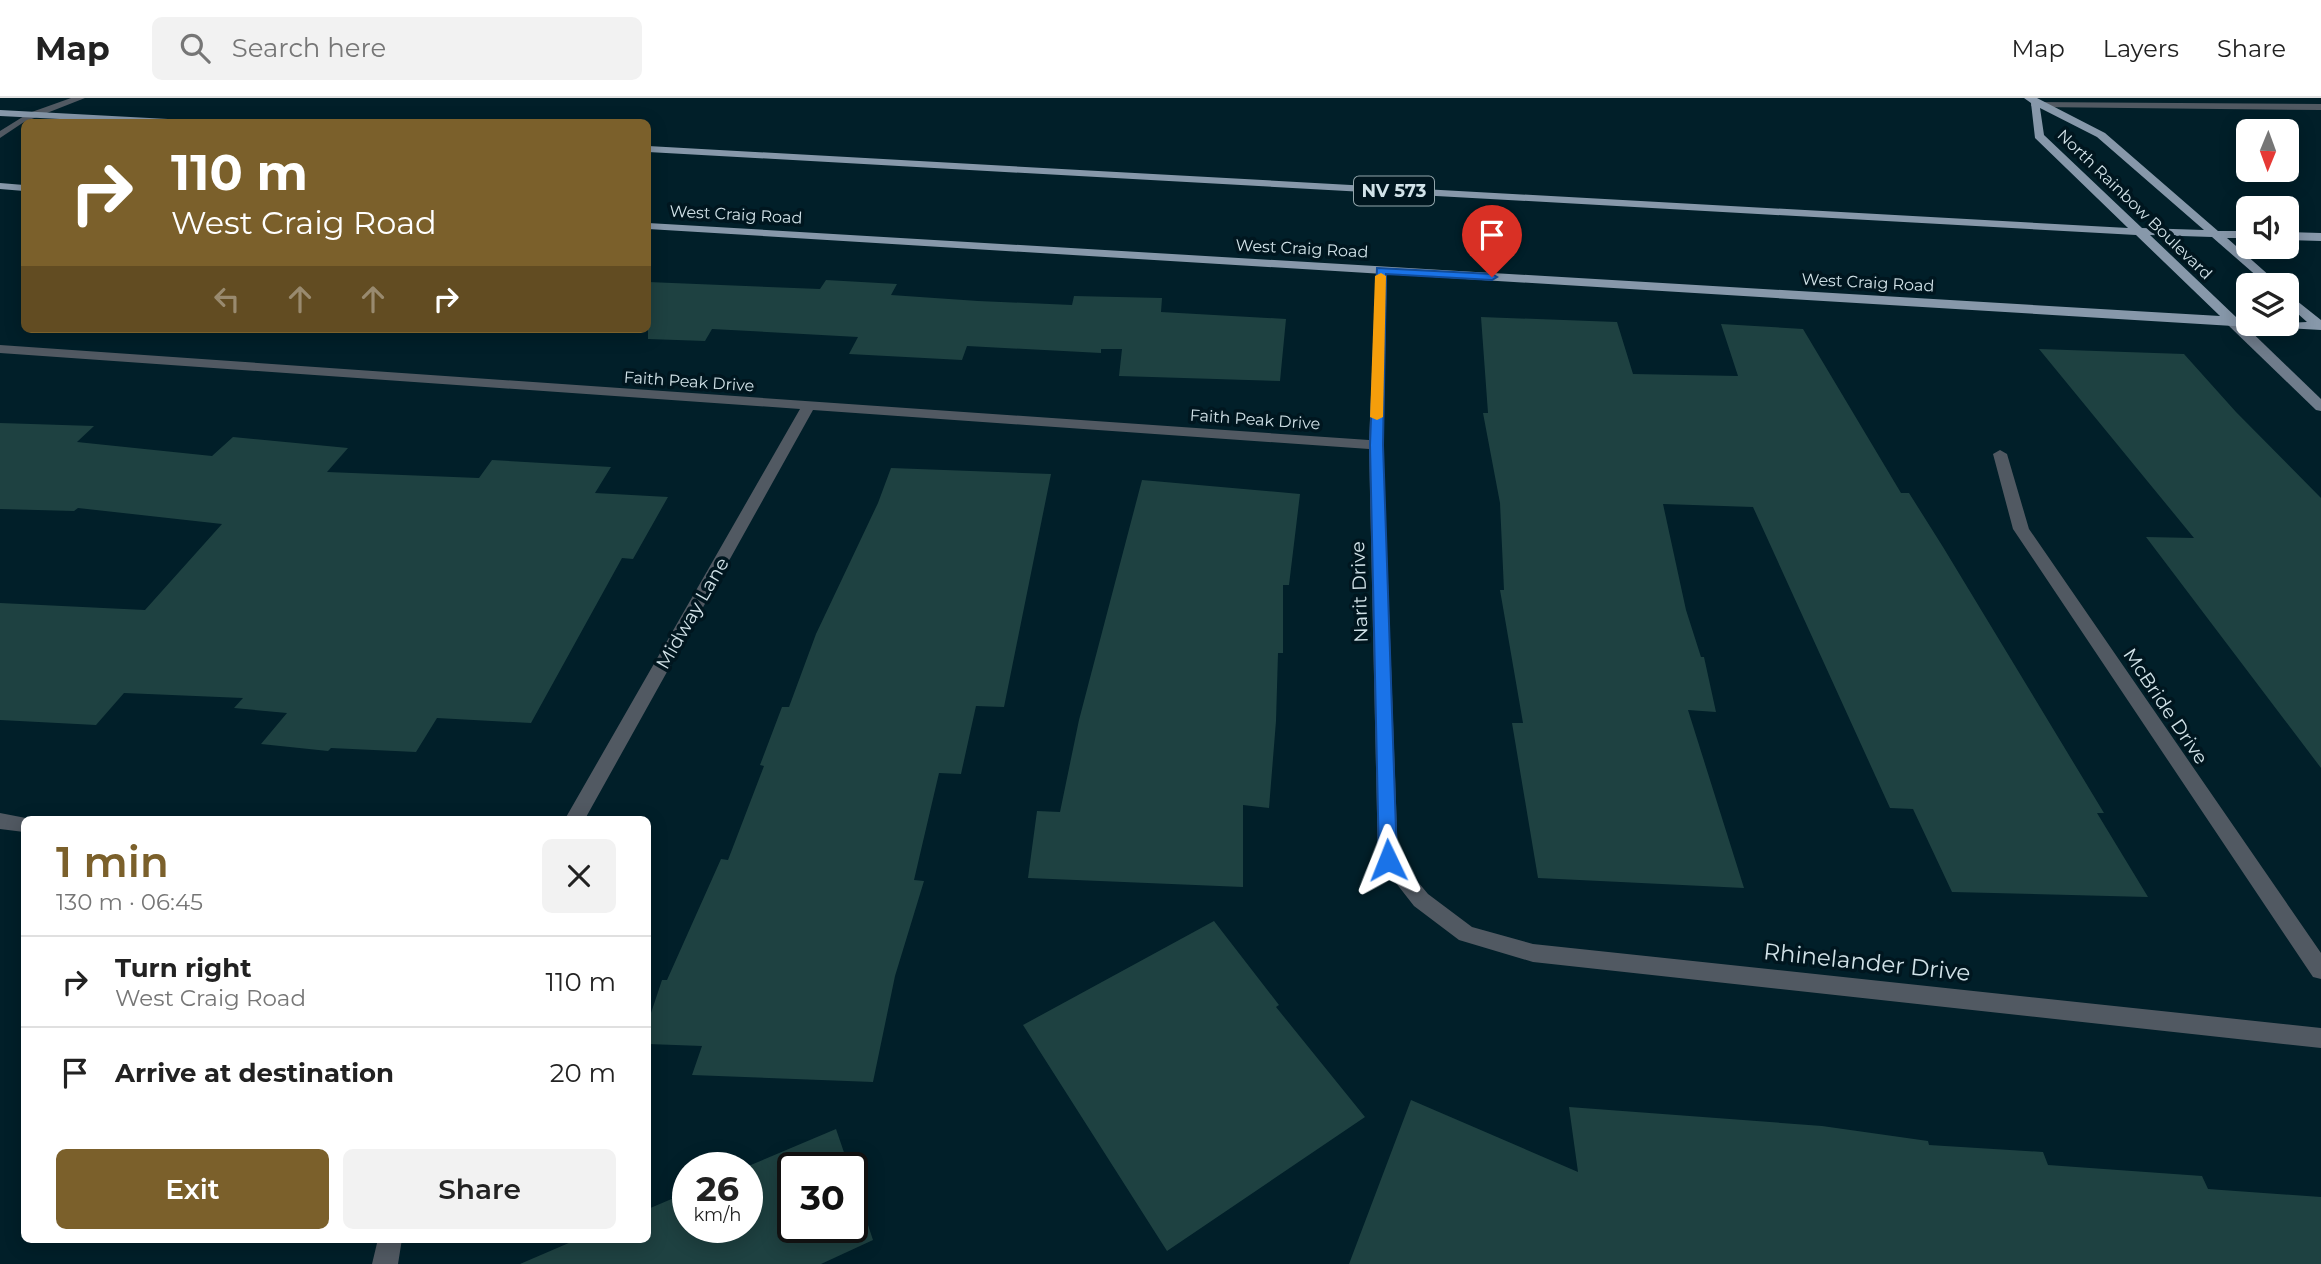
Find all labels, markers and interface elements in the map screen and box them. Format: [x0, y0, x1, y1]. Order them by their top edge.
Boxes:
search box [152, 17, 642, 80]
text: Map [35, 28, 110, 68]
icon: search [176, 29, 214, 67]
text: Search here [232, 32, 386, 64]
text: Map [2011, 34, 2065, 63]
text: Layers [2103, 34, 2179, 63]
text: Share [2217, 34, 2286, 63]
north arrow [2236, 119, 2300, 182]
map controls [2236, 119, 2299, 336]
street label: North Rainbow Boulevard [2053, 125, 2216, 283]
text: 110 m [171, 143, 308, 202]
icon: right [56, 147, 147, 238]
road number: NV 573 [1354, 176, 1434, 206]
button: sound [2236, 196, 2299, 259]
street label: West Craig Road [669, 202, 803, 227]
text: West Craig Road [171, 203, 437, 242]
pin [1462, 205, 1522, 277]
icon: arrive [1473, 216, 1511, 254]
street label: West Craig Road [1235, 236, 1369, 261]
street label: West Craig Road [1801, 270, 1935, 295]
button: layers [2236, 273, 2299, 336]
icon: left [208, 280, 246, 318]
icon: ahead [281, 280, 319, 318]
icon: ahead [354, 280, 392, 318]
icon: right [427, 280, 465, 318]
street label: Faith Peak Drive [623, 367, 755, 396]
street label: Faith Peak Drive [1189, 405, 1321, 434]
street label: Narit Drive [1346, 541, 1373, 643]
street label: Midway Lane [651, 553, 734, 673]
street label: McBride Drive [2118, 644, 2213, 769]
position arrow [1351, 823, 1425, 897]
text: 1 min [56, 836, 169, 888]
button: close [542, 839, 616, 913]
text: 130 m · 06:45 [56, 888, 203, 916]
street label: Rhinelander Drive [1762, 937, 1972, 987]
text: Turn right [115, 952, 251, 984]
icon: right [56, 963, 94, 1001]
text: 110 m [546, 966, 616, 998]
text: West Craig Road [115, 984, 306, 1012]
icon: arrive [56, 1054, 94, 1092]
text: Arrive at destination [115, 1057, 394, 1089]
text: 20 m [550, 1057, 616, 1089]
button: Exit [56, 1149, 329, 1229]
button: Share [343, 1149, 616, 1229]
speed limit sign: 30 [777, 1152, 868, 1243]
text: 26 [696, 1167, 739, 1210]
text: km/h [693, 1204, 742, 1226]

